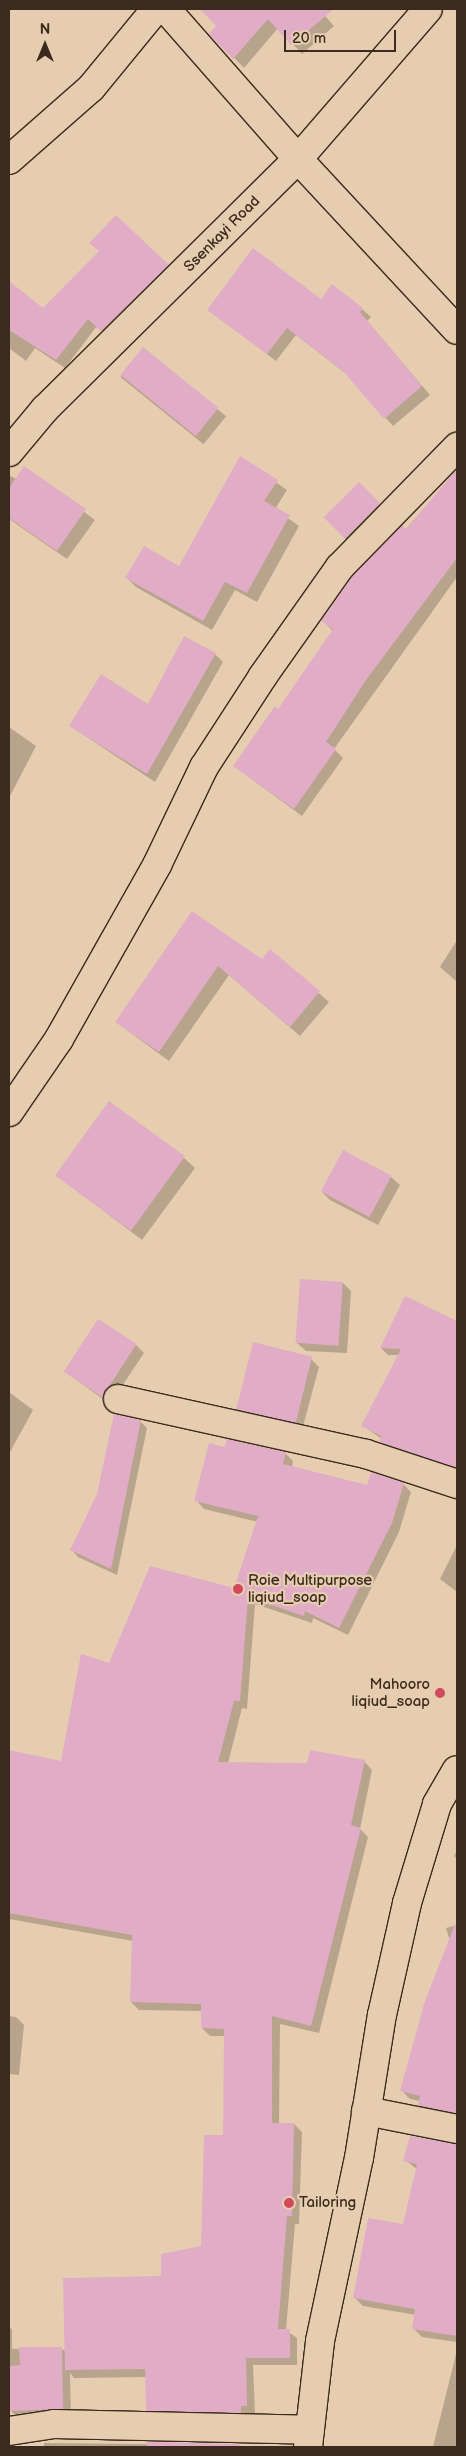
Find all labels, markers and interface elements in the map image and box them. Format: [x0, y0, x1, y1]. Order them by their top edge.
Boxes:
north arrow [20, 20, 70, 70]
scale bar [286, 20, 398, 52]
text: N [40, 21, 50, 38]
text: 20 m [292, 29, 326, 48]
street label: Ssenkayi Road [180, 192, 264, 276]
place label: Roie Multipurpose liqiud_soap [248, 1571, 372, 1606]
marker: Roie Multipurpose liqiud_soap [232, 1583, 244, 1595]
place label: Mahooro liqiud_soap [352, 1675, 430, 1710]
marker: Mahooro liqiud_soap [434, 1687, 446, 1699]
place label: Tailoring [299, 2194, 356, 2212]
marker: Tailoring [283, 2197, 295, 2209]

